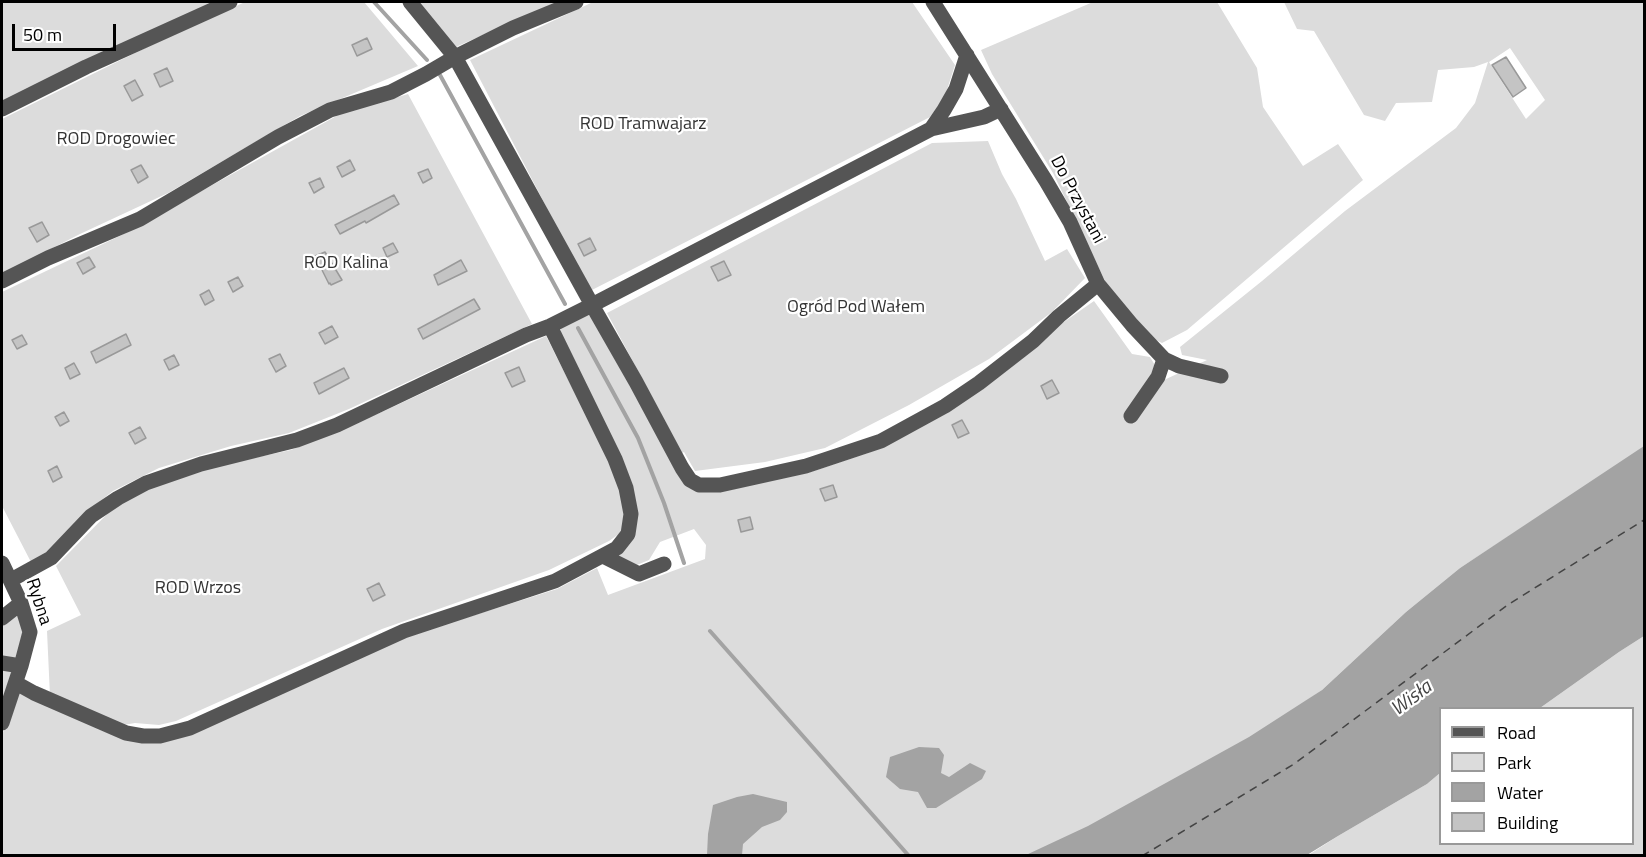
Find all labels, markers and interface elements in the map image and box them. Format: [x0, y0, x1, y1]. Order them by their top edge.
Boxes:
scale bar [15, 12, 118, 50]
text: 50 m [23, 21, 62, 48]
park label: ROD Tramwajarz [580, 114, 706, 136]
park label: ROD Drogowiec [57, 129, 175, 151]
street label: Do Przystani [1045, 153, 1109, 247]
park label: ROD Kalina [304, 253, 388, 275]
park label: Ogród Pod Wałem [787, 297, 925, 319]
street label: Rybna [20, 576, 56, 628]
park label: ROD Wrzos [155, 578, 241, 600]
water label: Wisła [1387, 676, 1437, 722]
legend [1439, 707, 1634, 845]
text: Road [1497, 719, 1536, 746]
text: Park [1497, 749, 1531, 776]
text: Water [1497, 779, 1543, 806]
text: Building [1497, 809, 1558, 836]

